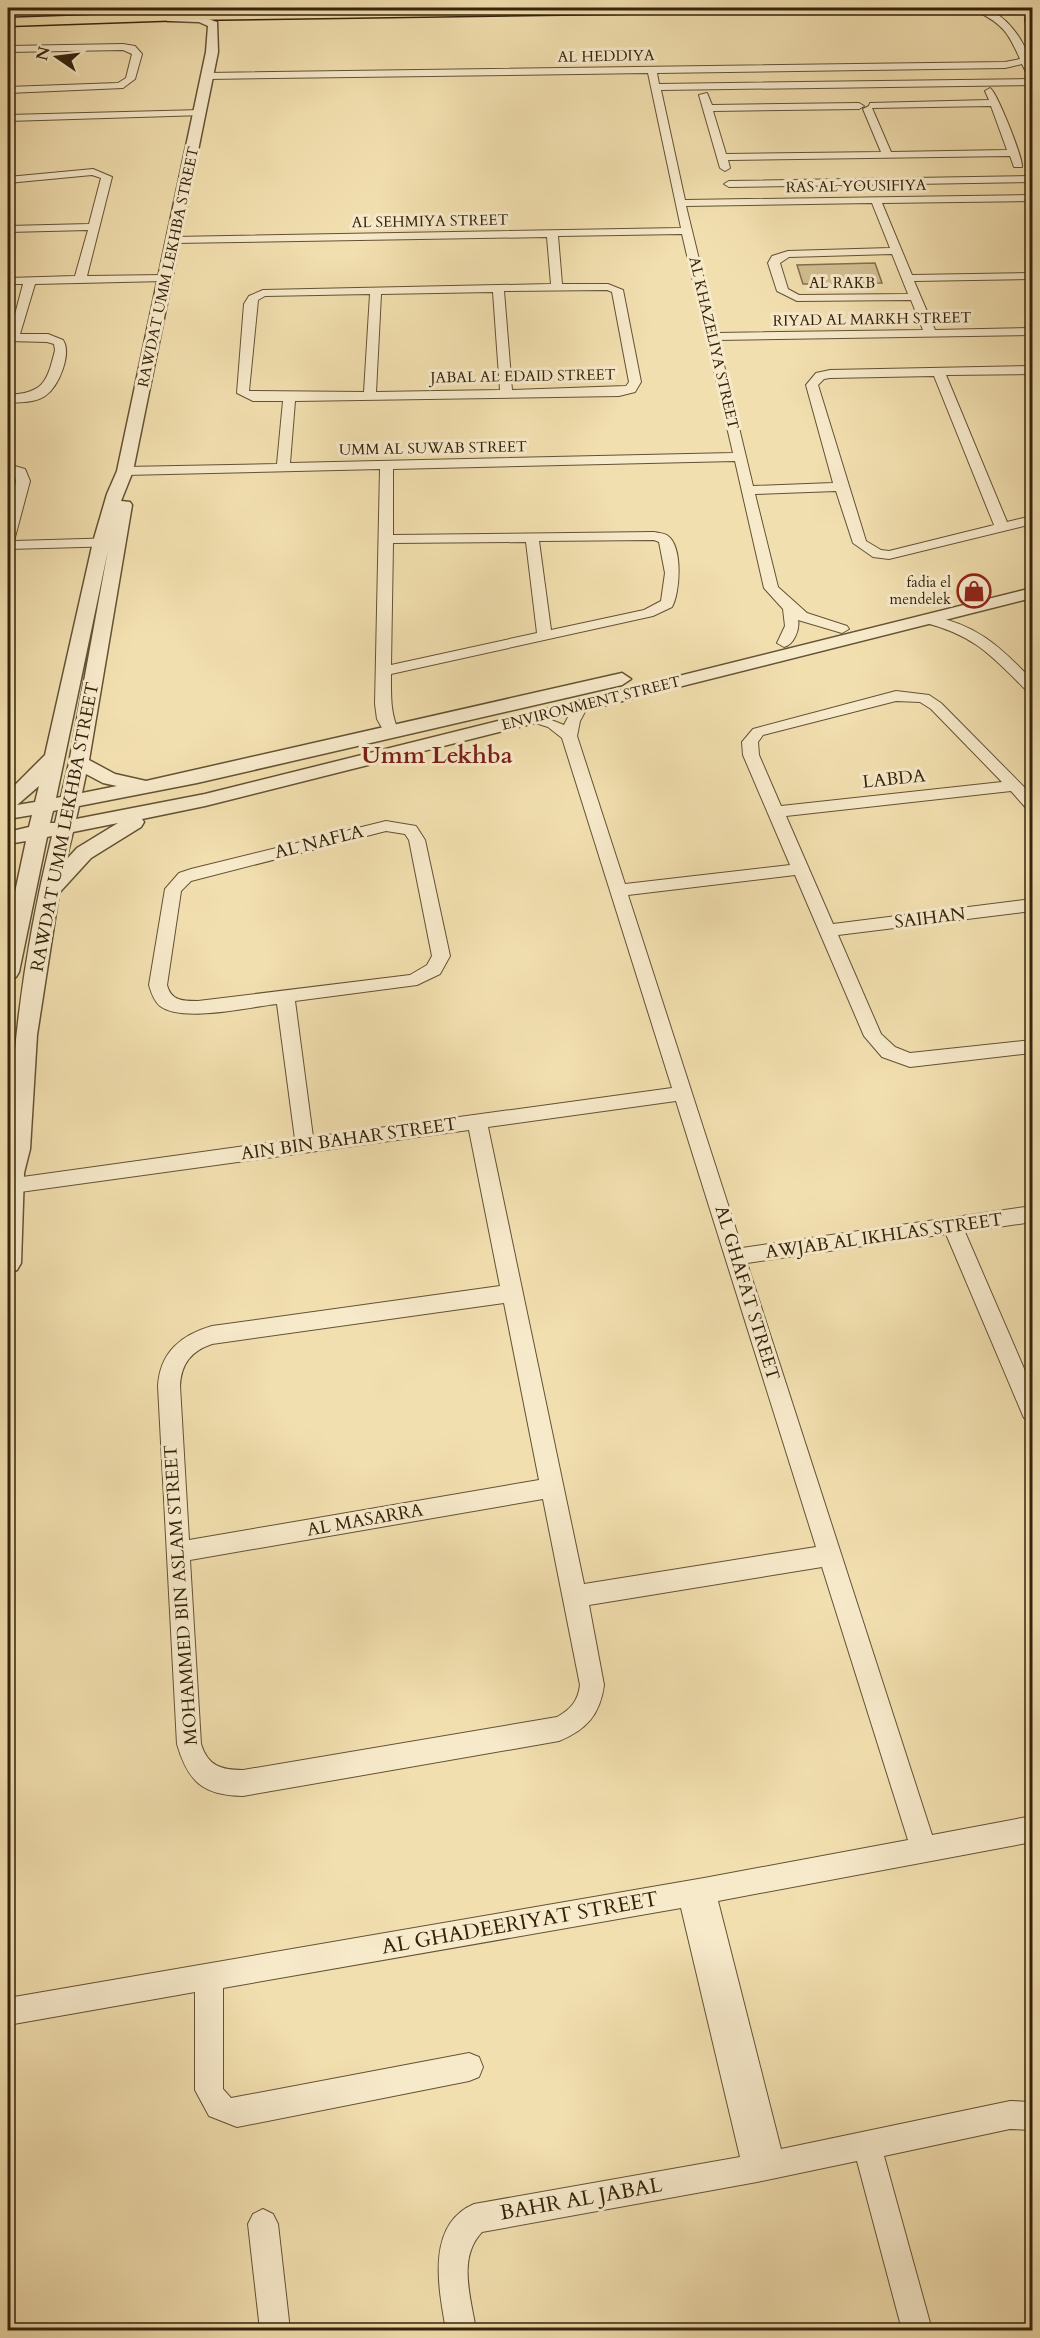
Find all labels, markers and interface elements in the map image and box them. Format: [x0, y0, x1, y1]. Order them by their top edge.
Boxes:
north arrow [27, 27, 87, 87]
text: N [31, 44, 56, 63]
street label: AL HEDDIYA [557, 45, 655, 67]
street label: RAWDAT UMM LEKHBA STREET [133, 145, 203, 389]
street label: RAS AL YOUSIFIYA [785, 175, 927, 197]
street label: AL SEHMIYA STREET [352, 210, 508, 232]
street label: AL KHAZELIYA STREET [684, 255, 744, 431]
street label: AL RAKB [809, 273, 875, 293]
street label: RIYAD AL MARKH STREET [772, 307, 972, 331]
street label: JABAL AL EDAID STREET [428, 364, 616, 388]
street label: UMM AL SUWAB STREET [339, 436, 527, 460]
place label: fadia el mendelek [890, 572, 951, 609]
shop icon: fadia el mendelek [956, 573, 992, 609]
street label: ENVIRONMENT STREET [499, 671, 683, 735]
street label: RAWDAT UMM LEKHBA STREET [25, 680, 105, 974]
district label: Umm Lekhba [361, 739, 513, 772]
street label: LABDA [861, 763, 927, 795]
street label: AL NAFLA [272, 819, 366, 865]
street label: SAIHAN [893, 901, 967, 935]
street label: AIN BIN BAHAR STREET [239, 1111, 459, 1167]
street label: AL GHAFAT STREET [708, 1202, 786, 1384]
street label: AWJAB AL IKHLAS STREET [764, 1207, 1004, 1265]
street label: MOHAMMED BIN ASLAM STREET [158, 1444, 204, 1746]
street label: AL MASARRA [305, 1497, 425, 1543]
street label: AL GHADEERIYAT STREET [379, 1884, 661, 1962]
street label: BAHR AL JABAL [498, 2170, 665, 2228]

